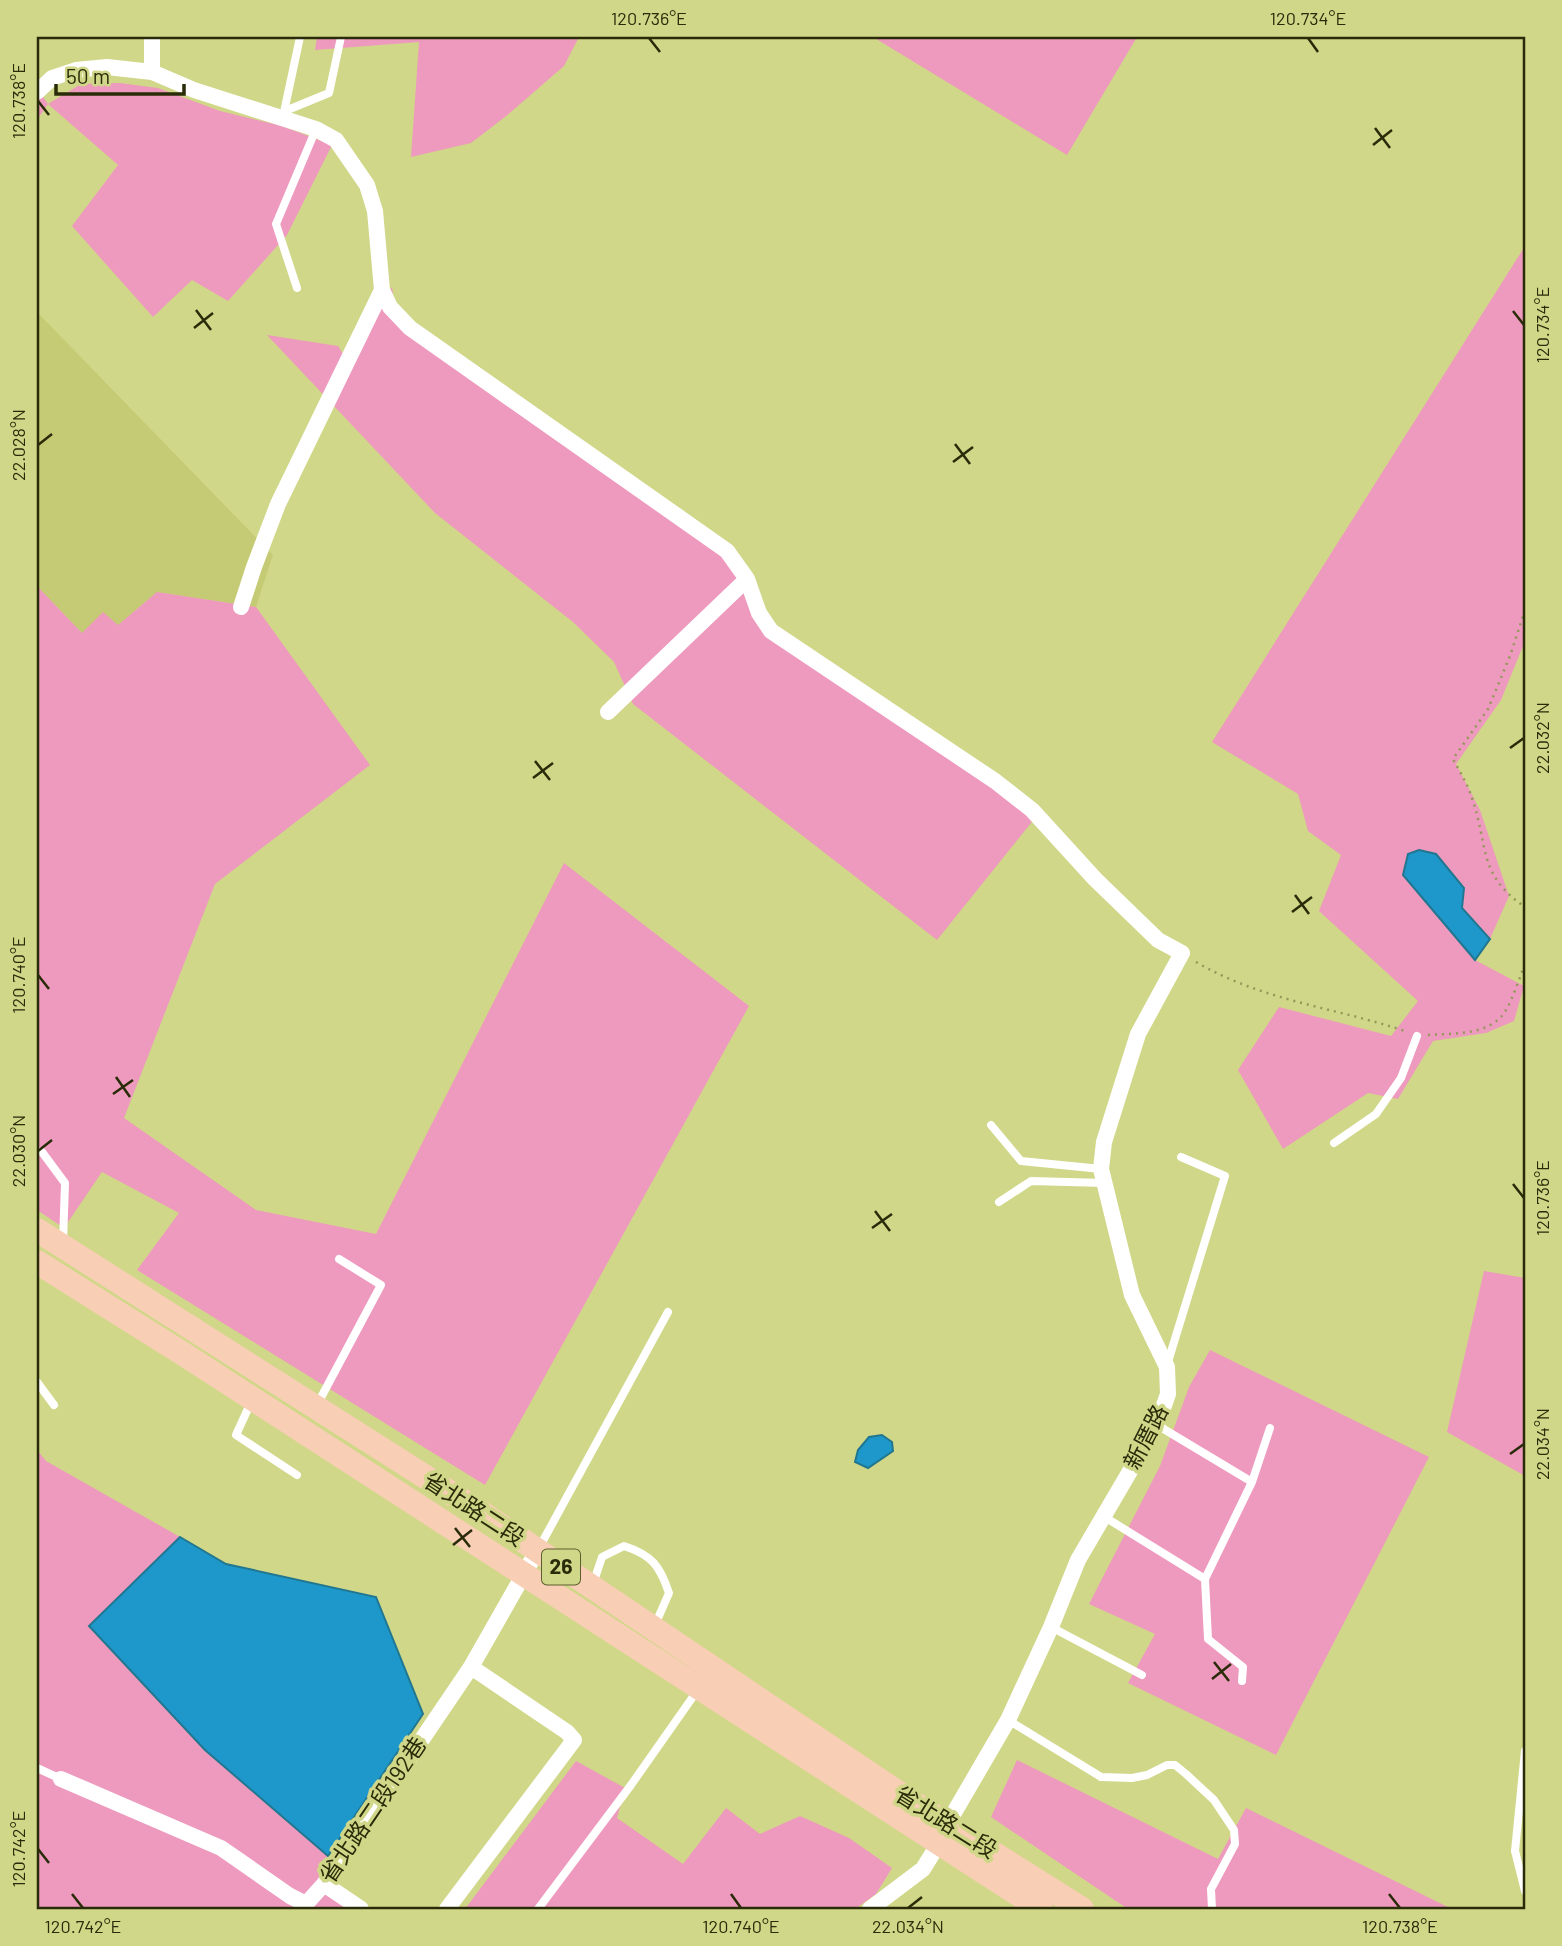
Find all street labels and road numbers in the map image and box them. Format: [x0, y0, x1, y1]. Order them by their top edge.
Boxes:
street label: 新厝路 [1117, 1399, 1173, 1474]
street label: 省北路二段 [419, 1465, 530, 1551]
road number: 26 [542, 1550, 580, 1584]
street label: 省北路二段192巷 [313, 1731, 431, 1888]
street label: 省北路二段 [890, 1779, 1003, 1863]

